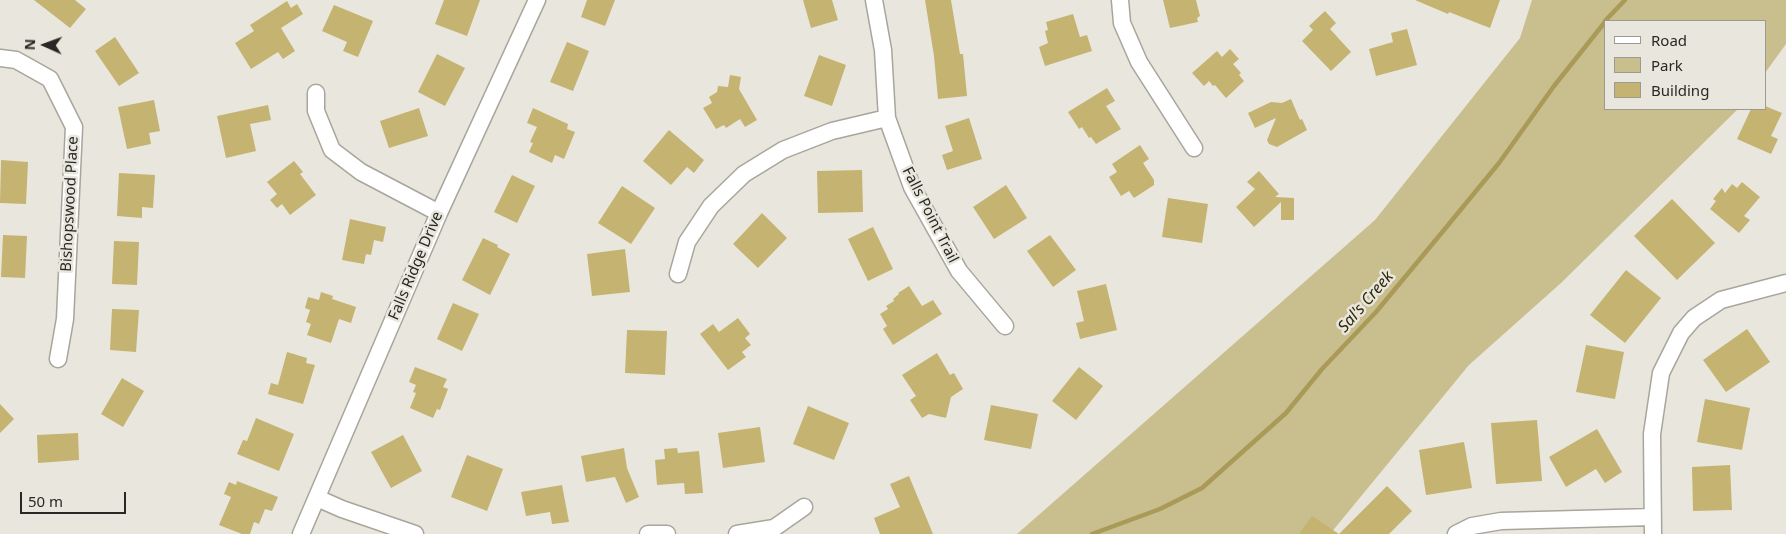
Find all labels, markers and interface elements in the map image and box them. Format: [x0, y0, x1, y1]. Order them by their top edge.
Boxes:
north arrow [20, 20, 70, 70]
legend [1604, 20, 1766, 110]
text: Road [1651, 30, 1687, 50]
text: N [20, 38, 39, 50]
text: Park [1651, 55, 1683, 75]
text: Building [1651, 80, 1709, 100]
street label: Bishopswood Place [57, 136, 83, 272]
street label: Falls Point Trail [898, 164, 962, 266]
street label: Falls Ridge Drive [385, 209, 447, 323]
water label: Sal's Creek [1334, 267, 1398, 337]
scale bar [22, 482, 129, 514]
text: 50 m [28, 491, 63, 511]

